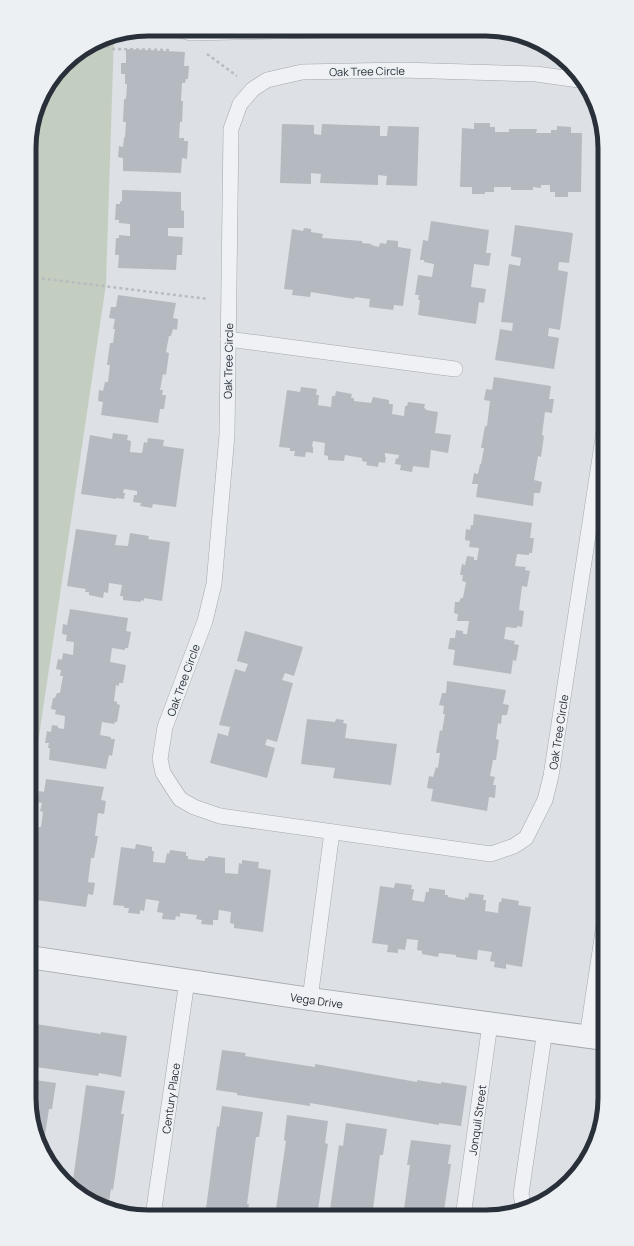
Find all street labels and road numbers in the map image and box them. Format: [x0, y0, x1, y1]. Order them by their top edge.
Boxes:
street label: Oak Tree Circle [329, 63, 406, 79]
street label: Oak Tree Circle [220, 322, 236, 399]
street label: Oak Tree Circle [163, 641, 203, 718]
street label: Oak Tree Circle [545, 693, 571, 771]
street label: Vega Drive [289, 989, 345, 1011]
street label: Century Place [158, 1061, 183, 1135]
street label: Jonquil Street [464, 1084, 489, 1156]

